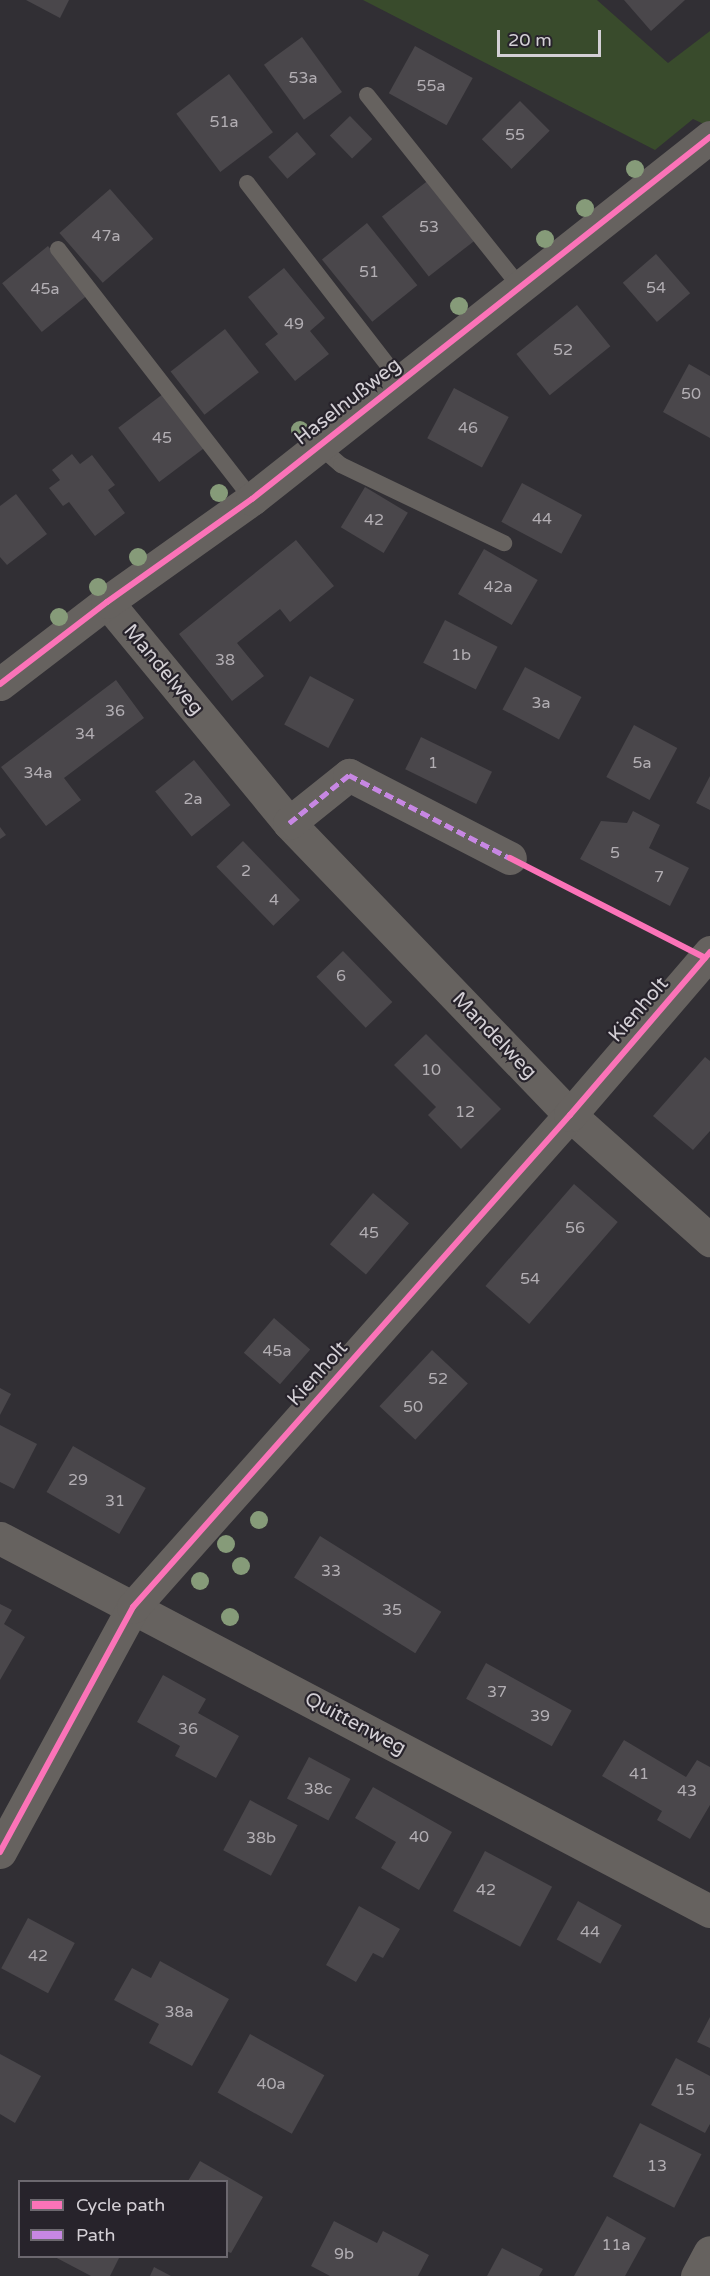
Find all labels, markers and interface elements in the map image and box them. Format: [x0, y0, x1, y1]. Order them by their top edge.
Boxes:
scale bar [500, 18, 604, 56]
text: 20 m [508, 29, 552, 51]
house number: 53a [288, 68, 318, 88]
house number: 55a [416, 76, 446, 96]
house number: 51a [209, 112, 239, 132]
house number: 55 [505, 125, 525, 145]
house number: 53 [419, 217, 439, 237]
house number: 47a [91, 226, 121, 246]
house number: 51 [359, 262, 379, 282]
house number: 54 [646, 278, 666, 298]
house number: 45a [30, 279, 60, 299]
house number: 49 [284, 314, 304, 334]
house number: 52 [553, 340, 573, 360]
street label: Haselnußweg [290, 353, 406, 451]
house number: 50 [681, 384, 701, 404]
house number: 46 [458, 418, 478, 438]
house number: 45 [152, 428, 172, 448]
house number: 44 [532, 509, 552, 529]
house number: 42 [364, 510, 384, 530]
house number: 42a [483, 577, 513, 597]
street label: Mandelweg [118, 620, 208, 720]
house number: 1b [451, 645, 471, 665]
house number: 38 [215, 650, 235, 670]
house number: 3a [531, 693, 551, 713]
house number: 36 [105, 701, 125, 721]
house number: 34 [75, 724, 95, 744]
house number: 1 [428, 753, 438, 773]
house number: 5a [632, 753, 652, 773]
house number: 34a [23, 763, 53, 783]
house number: 2a [183, 789, 203, 809]
house number: 5 [610, 843, 620, 863]
house number: 2 [241, 861, 251, 881]
house number: 7 [654, 867, 664, 887]
house number: 4 [269, 890, 279, 910]
house number: 6 [336, 966, 346, 986]
street label: Kienholt [604, 972, 674, 1048]
street label: Mandelweg [447, 988, 541, 1084]
house number: 10 [421, 1060, 441, 1080]
house number: 12 [455, 1102, 475, 1122]
house number: 56 [565, 1218, 585, 1238]
house number: 45 [359, 1223, 379, 1243]
house number: 54 [520, 1269, 540, 1289]
street label: Kienholt [283, 1337, 353, 1411]
house number: 45a [262, 1341, 292, 1361]
house number: 52 [428, 1369, 448, 1389]
house number: 50 [403, 1397, 423, 1417]
house number: 29 [68, 1470, 88, 1490]
house number: 31 [105, 1491, 125, 1511]
house number: 33 [321, 1561, 341, 1581]
house number: 35 [382, 1600, 402, 1620]
house number: 37 [487, 1682, 507, 1702]
street label: Quittenweg [300, 1687, 410, 1761]
house number: 39 [530, 1706, 550, 1726]
house number: 36 [178, 1719, 198, 1739]
house number: 41 [629, 1764, 649, 1784]
house number: 38c [304, 1779, 332, 1799]
house number: 43 [677, 1781, 697, 1801]
house number: 40 [409, 1827, 429, 1847]
house number: 38b [246, 1828, 276, 1848]
house number: 42 [476, 1880, 496, 1900]
house number: 44 [580, 1922, 600, 1942]
house number: 42 [28, 1946, 48, 1966]
house number: 38a [164, 2002, 194, 2022]
house number: 40a [256, 2074, 286, 2094]
house number: 15 [675, 2080, 695, 2100]
house number: 13 [647, 2156, 667, 2176]
legend [18, 2180, 228, 2258]
text: Cycle path [76, 2194, 165, 2216]
text: Path [76, 2224, 115, 2246]
house number: 11a [601, 2235, 631, 2255]
house number: 9b [334, 2244, 354, 2264]

